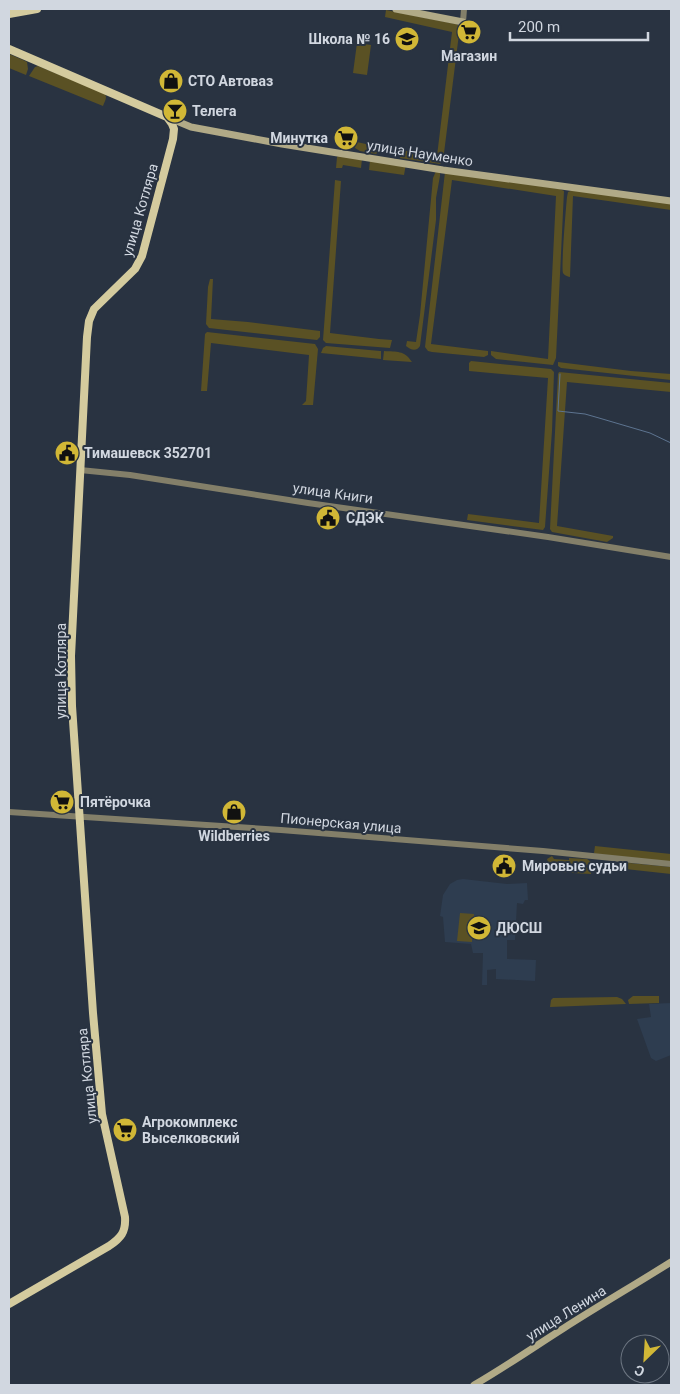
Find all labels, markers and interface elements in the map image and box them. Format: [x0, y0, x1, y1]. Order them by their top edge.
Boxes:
scale bar [510, 10, 648, 42]
text: 200 m [518, 18, 560, 36]
supermarket icon: Магазин [456, 19, 482, 45]
school or university icon: Школа № 16 [394, 26, 420, 52]
place label: Школа № 16 [309, 31, 390, 47]
place label: Магазин [441, 48, 497, 64]
shop icon: СТО Автоваз [158, 68, 184, 94]
place label: СТО Автоваз [188, 73, 273, 89]
bar icon: Телега [162, 98, 188, 124]
place label: Телега [192, 103, 237, 119]
supermarket icon: Минутка [333, 125, 359, 151]
place label: Минутка [270, 130, 329, 146]
street label: улица Науменко [366, 137, 474, 169]
street label: улица Котляра [119, 162, 161, 258]
public building icon: Тимашевск 352701 [54, 440, 80, 466]
place label: Тимашевск 352701 [84, 445, 212, 461]
street label: улица Книги [292, 479, 374, 507]
public building icon: СДЭК [315, 505, 341, 531]
place label: СДЭК [346, 510, 385, 526]
street label: улица Котляра [53, 623, 69, 719]
supermarket icon: Пятёрочка [49, 789, 75, 815]
place label: Пятёрочка [80, 794, 151, 810]
shop icon: Wildberries [221, 799, 247, 825]
street label: Пионерская улица [280, 810, 402, 836]
place label: Wildberries [198, 828, 270, 844]
public building icon: Мировые судьи [491, 853, 517, 879]
place label: Мировые судьи [522, 858, 627, 874]
school or university icon: ДЮСШ [466, 915, 492, 941]
place label: ДЮСШ [496, 920, 542, 936]
street label: улица Котляра [74, 1027, 100, 1125]
place label: Агрокомплекс Выселковский [142, 1114, 240, 1146]
supermarket icon: Агрокомплекс Выселковский [112, 1117, 138, 1143]
street label: улица Ленина [523, 1282, 609, 1344]
north arrow [620, 1334, 670, 1384]
text: С [632, 1362, 647, 1380]

